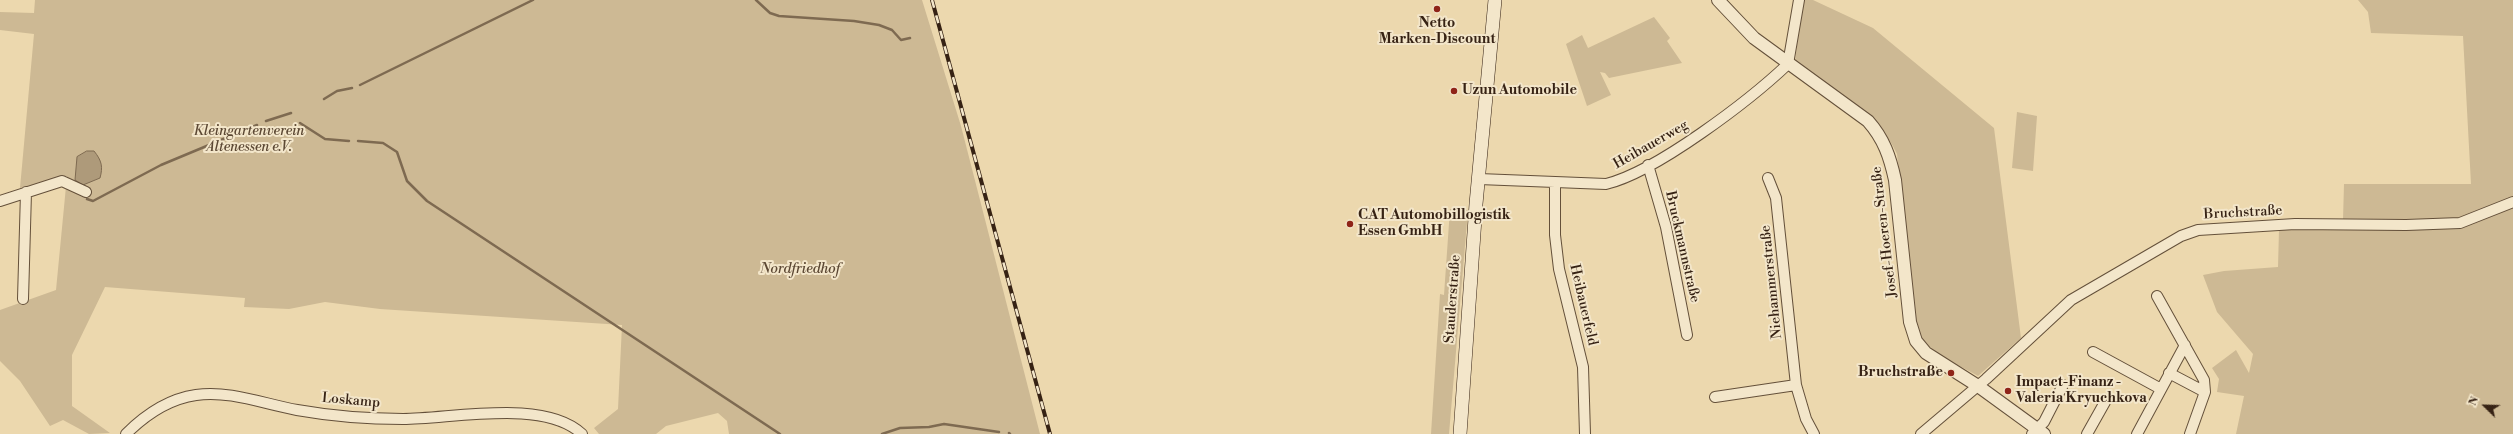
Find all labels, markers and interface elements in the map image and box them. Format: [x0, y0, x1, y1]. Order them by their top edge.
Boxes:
marker: Netto Marken-Discount [1432, 4, 1442, 14]
place label: Netto Marken-Discount [1379, 16, 1495, 48]
place label: Uzun Automobile [1462, 83, 1577, 99]
marker: Uzun Automobile [1449, 86, 1459, 96]
street label: Heibauerweg [1611, 117, 1691, 173]
park label: Kleingartenverein Altenessen e.V. [194, 124, 304, 156]
street label: Josef-Hoeren-Straße [1869, 165, 1901, 299]
street label: Bruckmannstraße [1661, 190, 1703, 304]
street label: Bruchstraße [2203, 203, 2283, 223]
place label: CAT Automobillogistik Essen GmbH [1358, 208, 1510, 240]
marker: CAT Automobillogistik Essen GmbH [1345, 219, 1355, 229]
street label: Niehammerstraße [1758, 224, 1786, 340]
street label: Stauderstraße [1442, 254, 1464, 344]
park label: Nordfriedhof [760, 262, 840, 278]
street label: Heibauerfeld [1565, 263, 1601, 347]
place label: Bruchstraße [1858, 365, 1943, 381]
marker: Bruchstraße [1946, 368, 1956, 378]
place label: Impact-Finanz - Valeria Kryuchkova [2016, 375, 2147, 408]
marker: Impact-Finanz - Valeria Kryuchkova [2003, 386, 2013, 396]
north arrow [2465, 386, 2505, 426]
street label: Loskamp [321, 390, 381, 412]
text: N [2466, 395, 2482, 408]

